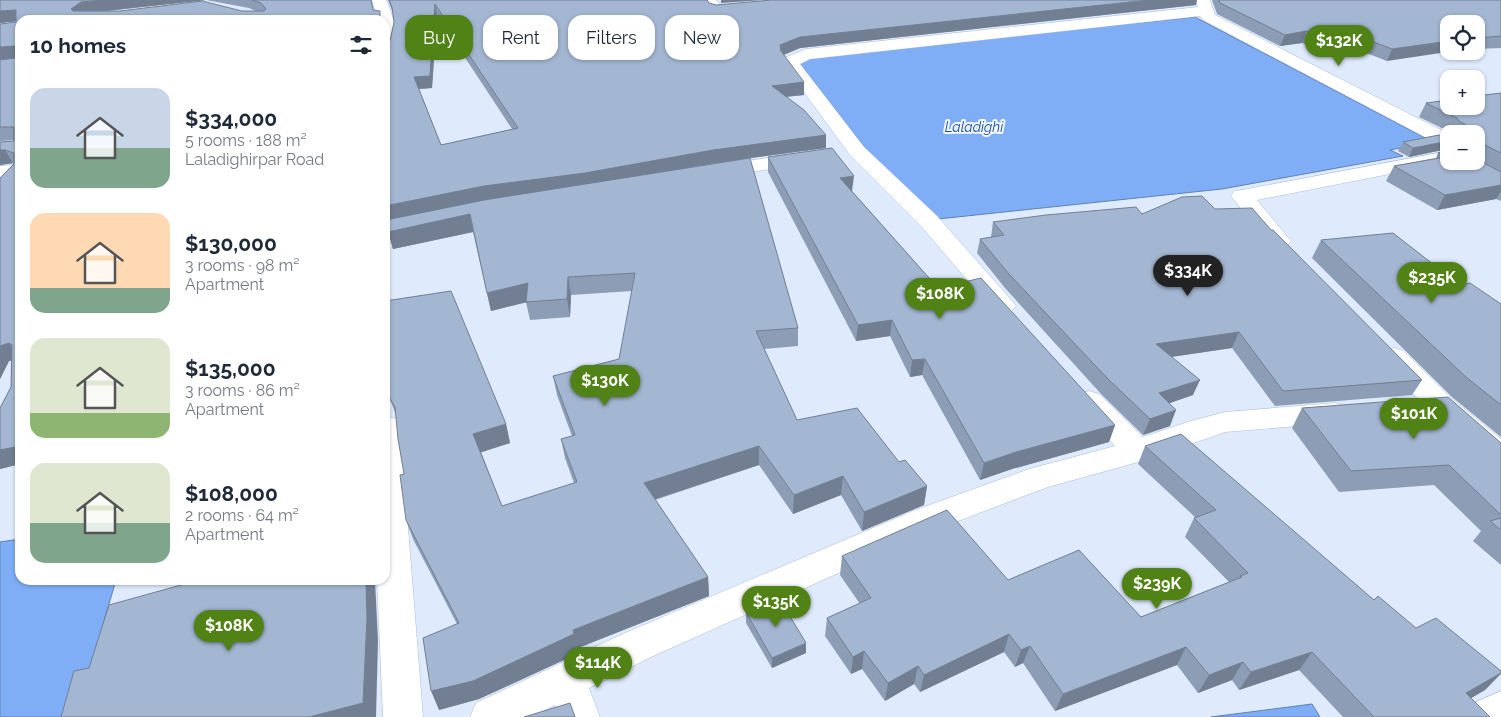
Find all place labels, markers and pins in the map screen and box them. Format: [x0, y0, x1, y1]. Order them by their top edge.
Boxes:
pin: $132K [1304, 24, 1374, 67]
pin: $334K [1153, 254, 1223, 297]
pin: $235K [1397, 262, 1467, 304]
pin: $108K [905, 278, 975, 320]
pin: $130K [570, 364, 640, 407]
pin: $101K [1379, 398, 1449, 440]
pin: $239K [1122, 568, 1192, 610]
pin: $135K [741, 586, 811, 628]
pin: $108K [194, 610, 264, 652]
pin: $114K [563, 646, 633, 689]

